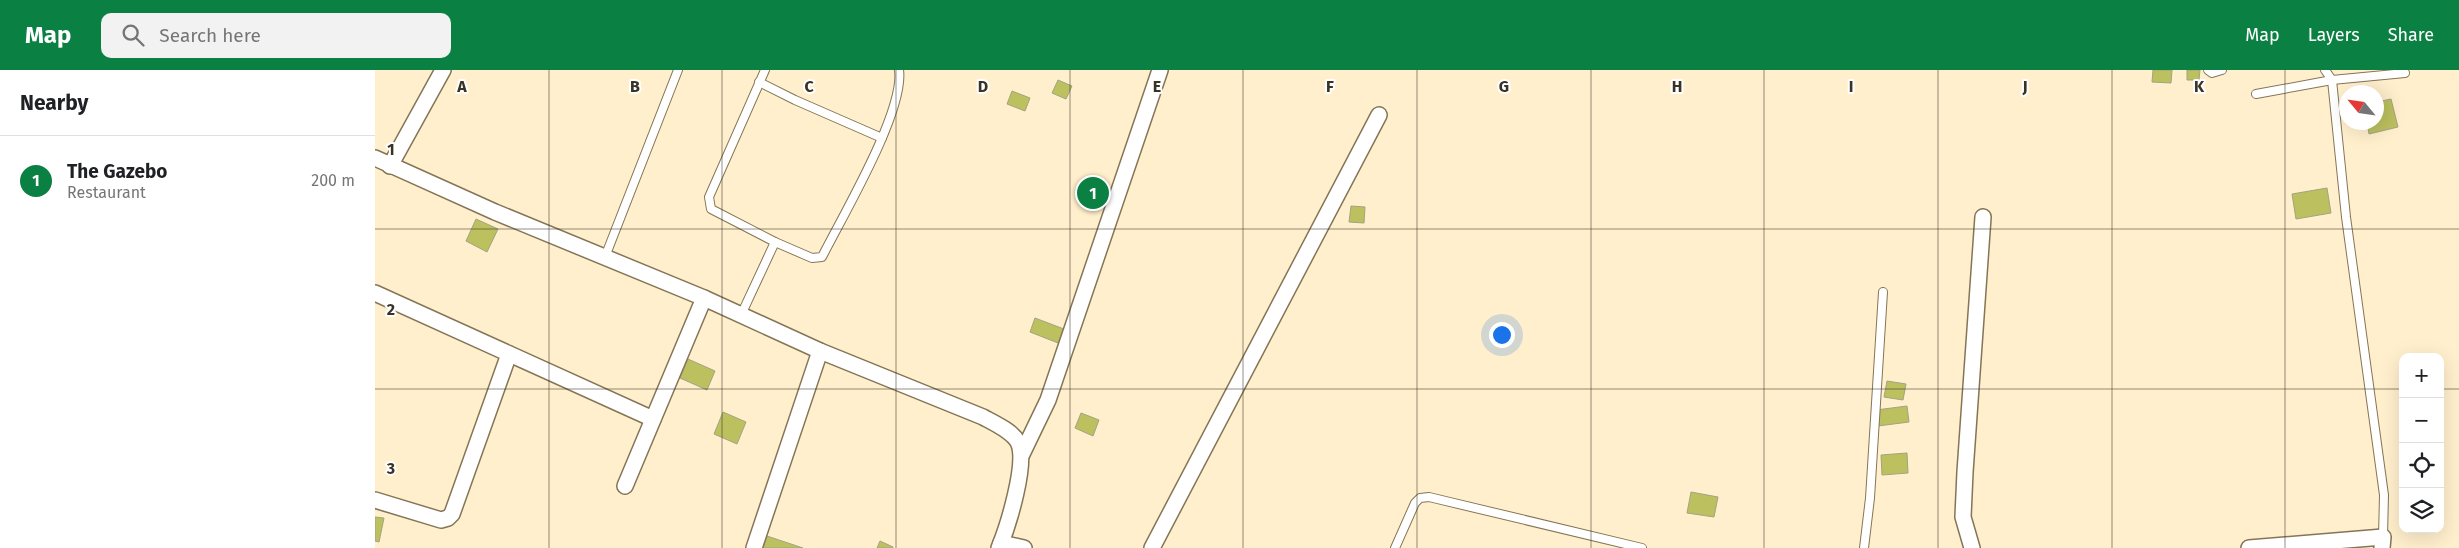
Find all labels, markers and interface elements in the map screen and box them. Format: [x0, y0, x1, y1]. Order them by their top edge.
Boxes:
search box [101, 13, 451, 58]
text: Map [25, 21, 71, 49]
icon: search [119, 21, 147, 49]
text: Search here [159, 24, 261, 47]
text: Map [2245, 24, 2280, 46]
text: Layers [2308, 24, 2360, 46]
text: Share [2388, 24, 2434, 46]
text: A [456, 77, 467, 96]
text: B [630, 77, 640, 96]
text: C [804, 77, 814, 96]
text: D [978, 77, 988, 96]
text: E [1153, 77, 1161, 96]
text: F [1326, 77, 1334, 96]
text: G [1499, 77, 1509, 96]
text: H [1672, 77, 1682, 96]
text: I [1849, 77, 1853, 96]
text: J [2021, 77, 2028, 96]
text: K [2194, 77, 2205, 96]
north arrow [2339, 85, 2384, 130]
text: Nearby [20, 90, 88, 116]
text: 1 [387, 140, 395, 159]
text: The Gazebo [67, 160, 167, 183]
text: 1 [32, 171, 40, 190]
text: 200 m [311, 171, 355, 190]
pin: 1 [1077, 174, 1109, 212]
text: Restaurant [67, 183, 146, 202]
text: 2 [387, 300, 395, 319]
your location [1489, 322, 1515, 348]
map controls [2399, 353, 2444, 533]
button: + [2399, 353, 2444, 398]
button: − [2399, 398, 2444, 443]
button: locate [2399, 443, 2444, 488]
text: 3 [386, 459, 395, 478]
button: layers [2399, 488, 2444, 533]

